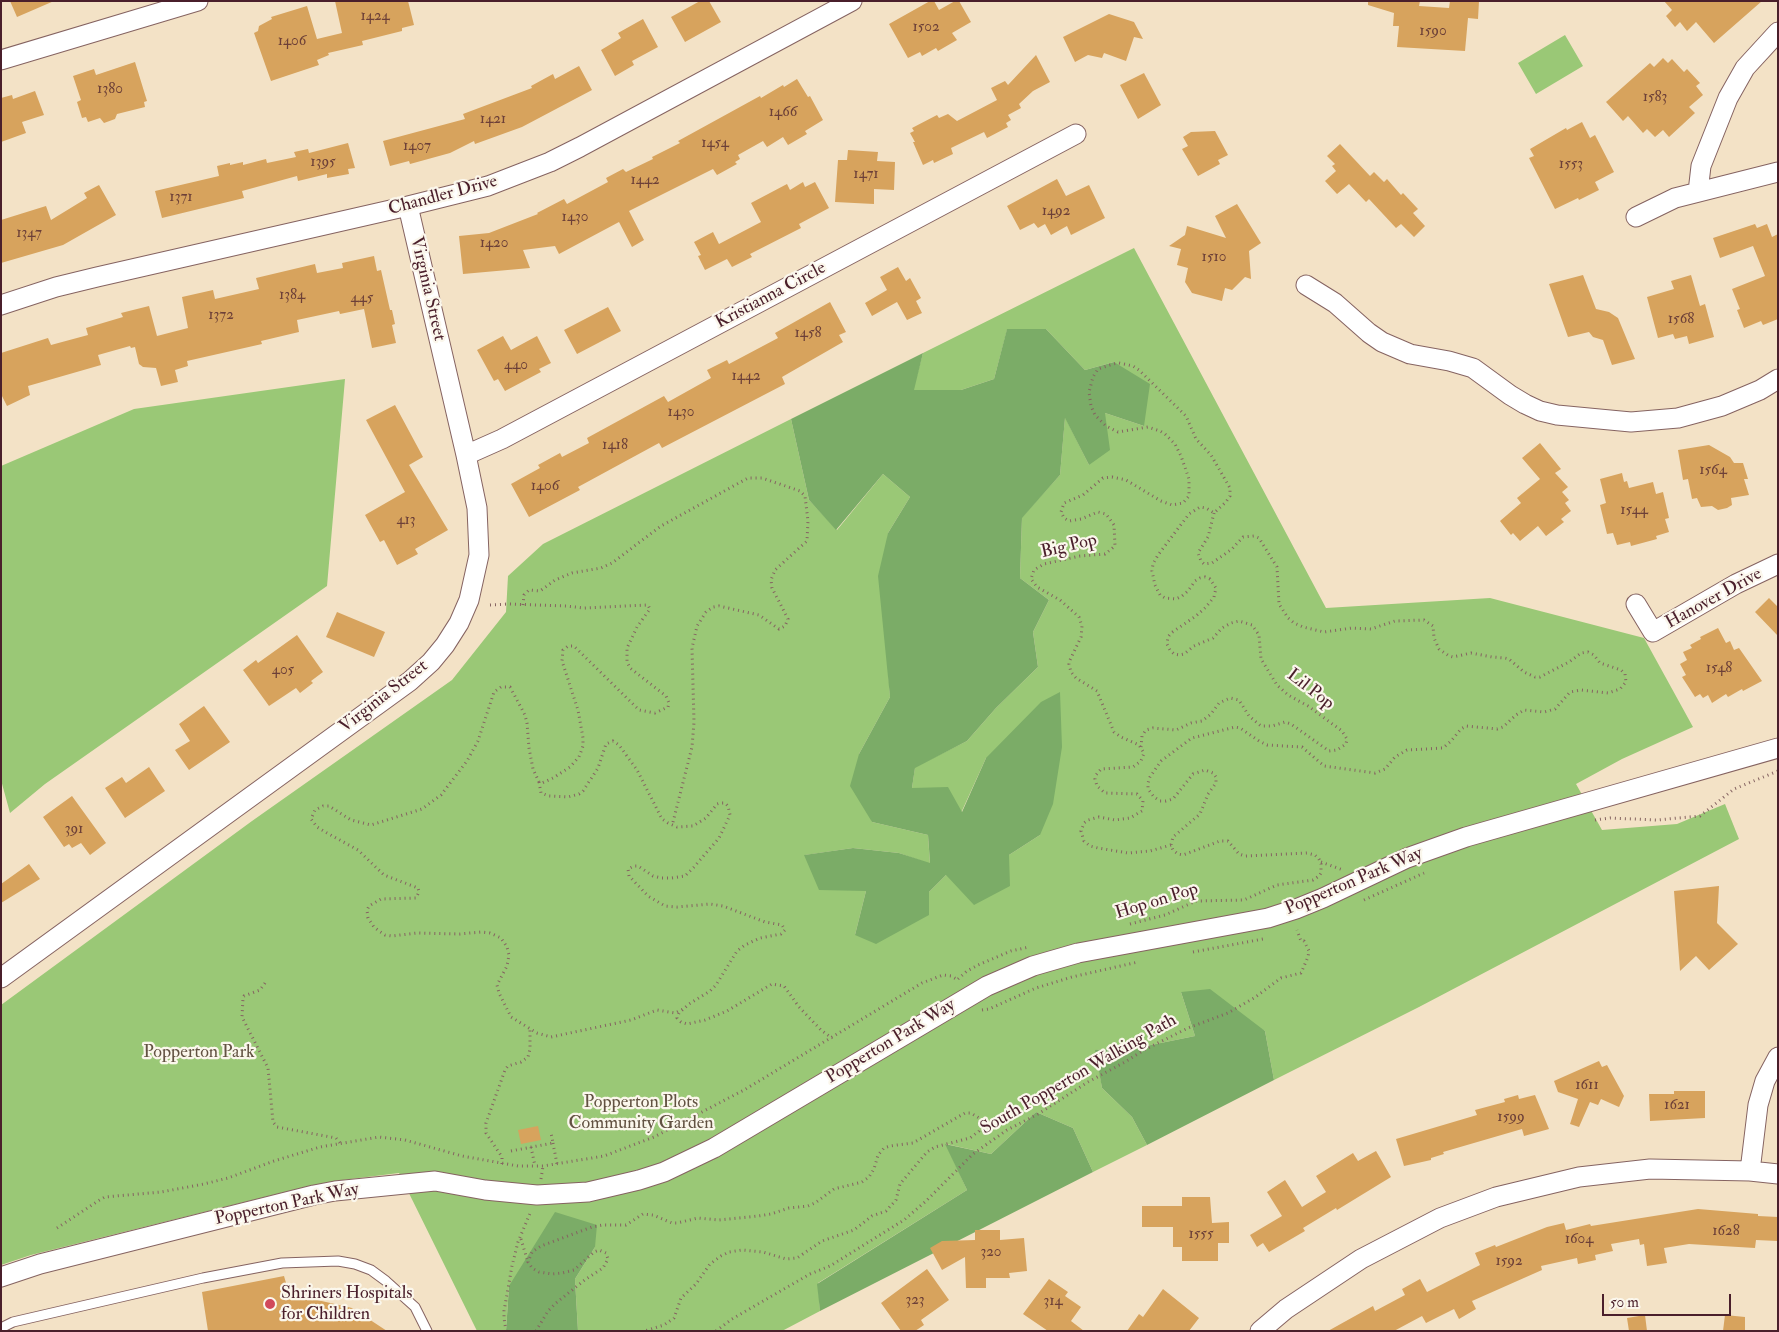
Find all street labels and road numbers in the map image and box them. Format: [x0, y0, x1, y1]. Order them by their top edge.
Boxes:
street label: Chandler Drive [386, 171, 500, 221]
street label: Virginia Street [405, 235, 449, 343]
street label: Kristianna Circle [712, 258, 830, 334]
street label: Big Pop [1039, 530, 1099, 564]
street label: Hanover Drive [1662, 564, 1766, 634]
street label: Virginia Street [335, 656, 433, 738]
street label: Lil Pop [1282, 665, 1338, 715]
street label: Popperton Park Way [1282, 843, 1426, 921]
street label: Hop on Pop [1113, 879, 1201, 925]
street label: Popperton Park Way [822, 995, 960, 1089]
street label: South Popperton Walking Path [977, 1010, 1181, 1140]
street label: Popperton Park Way [213, 1179, 361, 1231]

